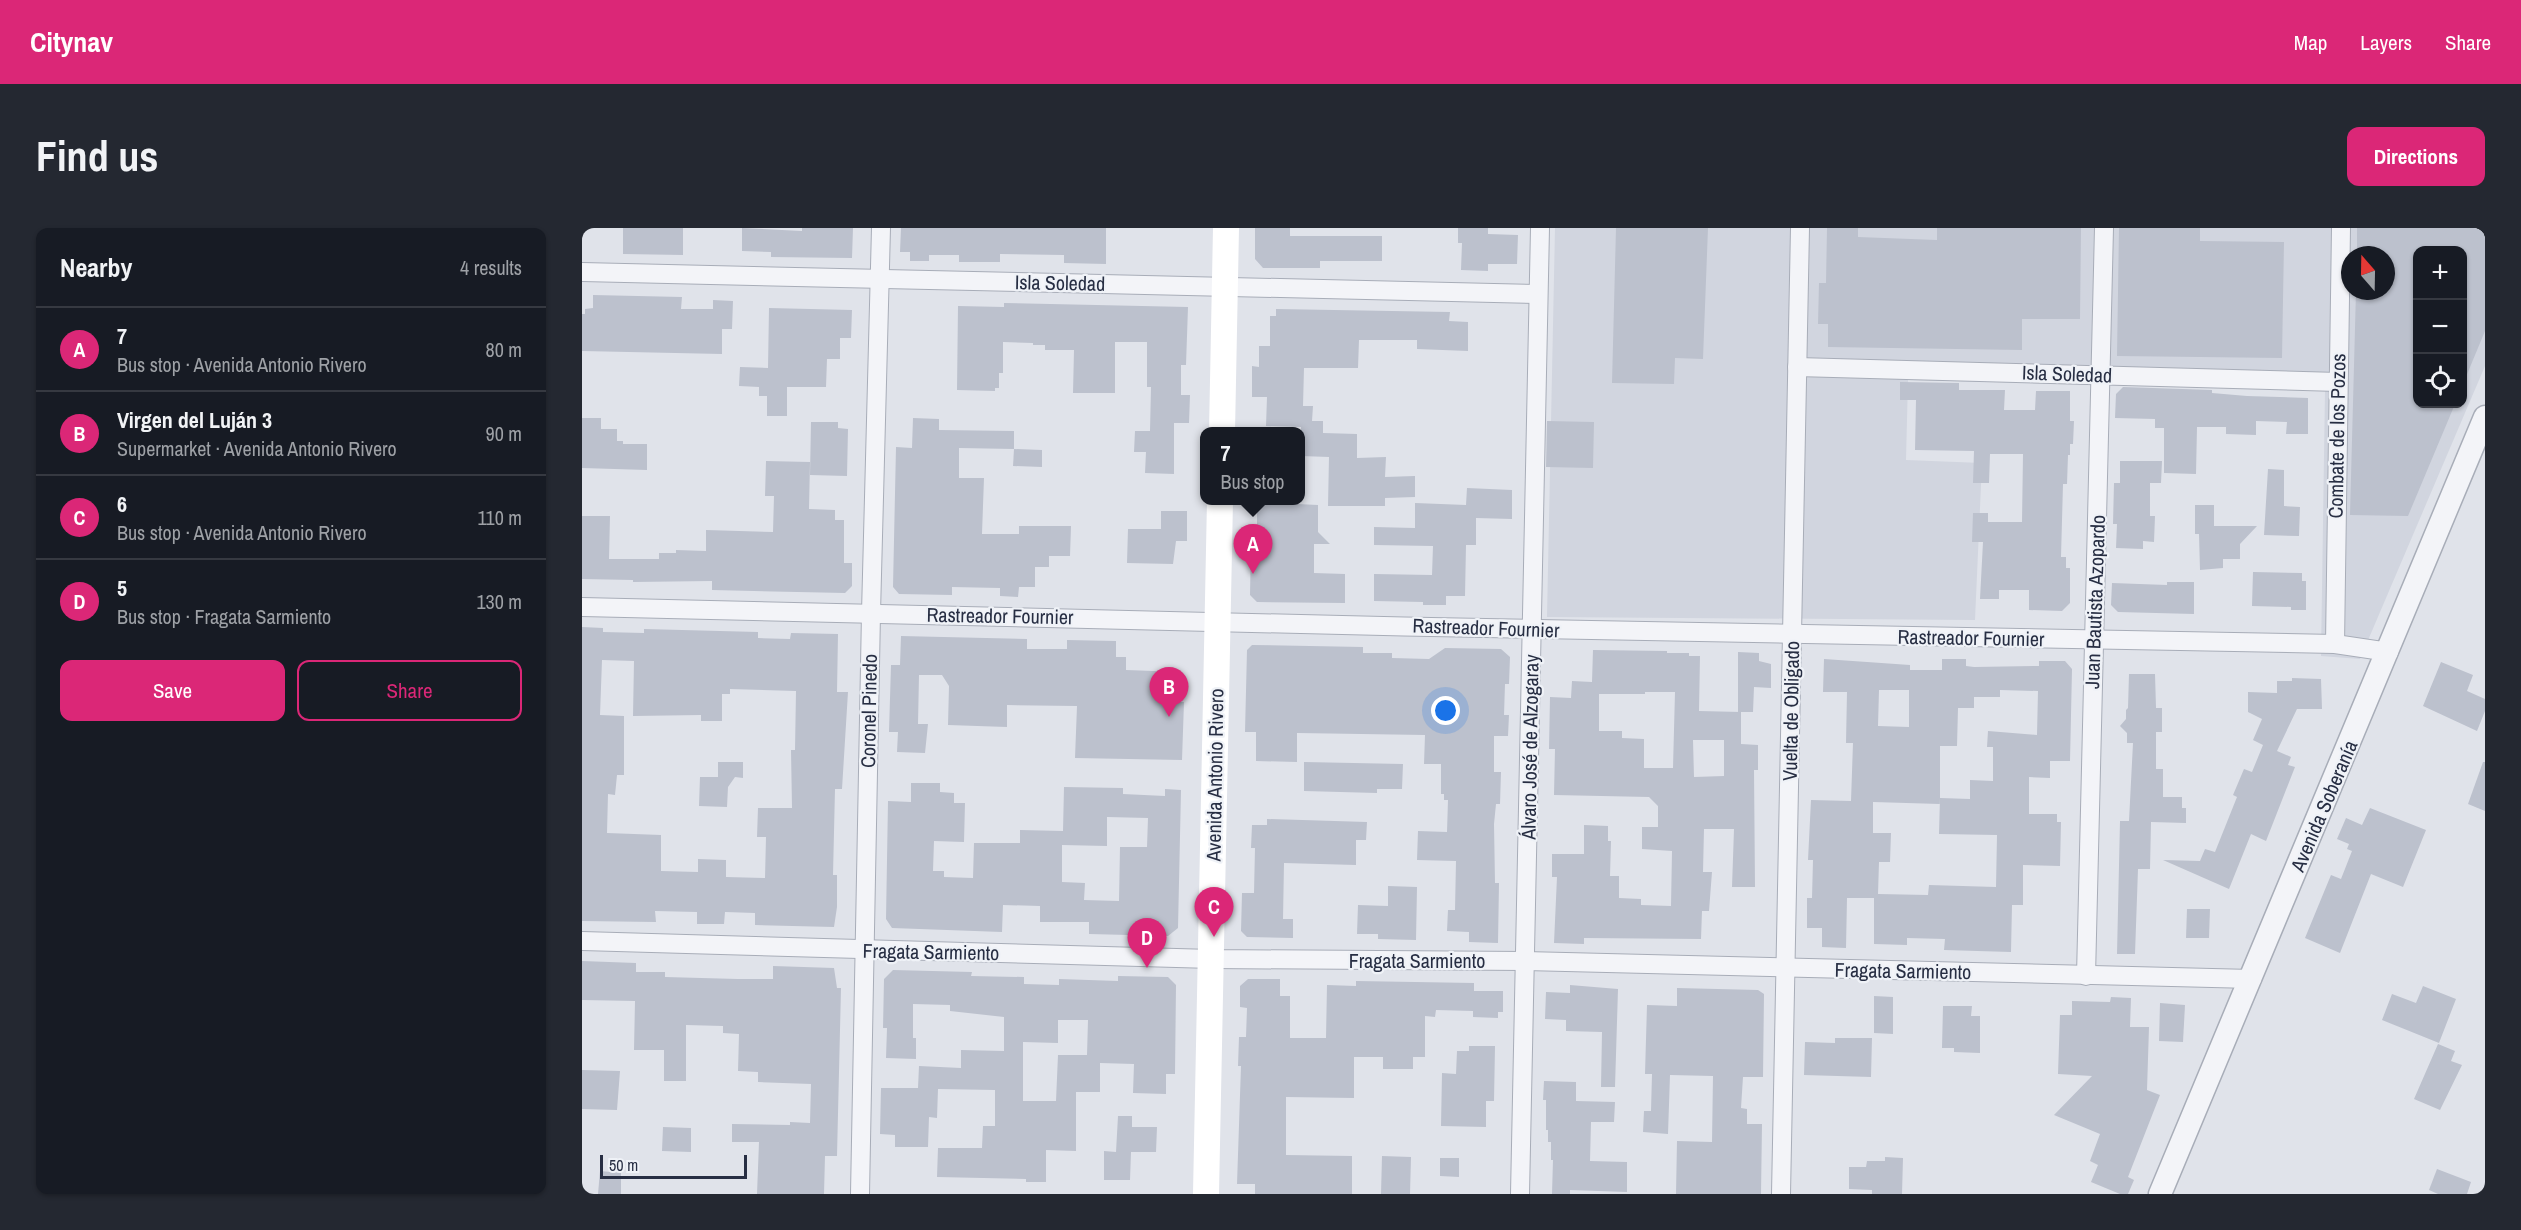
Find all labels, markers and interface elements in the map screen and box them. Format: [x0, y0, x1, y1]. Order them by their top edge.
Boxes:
text: Citynav [30, 23, 113, 61]
text: Map [2294, 28, 2327, 57]
text: Layers [2360, 28, 2412, 57]
text: Share [2445, 28, 2491, 57]
button: Directions [2347, 127, 2485, 186]
text: Find us [36, 128, 158, 184]
north arrow [2341, 246, 2395, 300]
map controls [2413, 246, 2467, 408]
button: + [2413, 246, 2467, 300]
text: Nearby [60, 250, 132, 285]
text: 4 results [460, 254, 522, 281]
street label: Isla Soledad [1015, 268, 1105, 297]
button: − [2413, 300, 2467, 354]
text: 7 [117, 321, 127, 351]
text: A [74, 336, 85, 363]
text: 80 m [486, 336, 522, 363]
text: Bus stop · Avenida Antonio Rivero [117, 351, 367, 378]
street label: Combate de los Pozos [2322, 353, 2351, 519]
button: locate [2413, 354, 2467, 408]
street label: Isla Soledad [2021, 358, 2113, 389]
text: Virgen del Luján 3 [117, 405, 272, 435]
text: B [74, 420, 85, 447]
text: 90 m [486, 420, 522, 447]
popup [1200, 427, 1305, 505]
text: Supermarket · Avenida Antonio Rivero [117, 435, 397, 462]
text: 7 [1221, 438, 1231, 468]
text: Bus stop [1221, 468, 1284, 495]
text: 6 [117, 489, 127, 519]
text: C [74, 504, 85, 531]
text: 110 m [478, 504, 522, 531]
street label: Juan Bautista Azopardo [2078, 514, 2111, 689]
text: Bus stop · Avenida Antonio Rivero [117, 519, 367, 546]
pin: A [1234, 524, 1272, 574]
text: 5 [117, 573, 127, 603]
text: D [74, 588, 85, 615]
text: 130 m [476, 588, 522, 615]
street label: Rastreador Fournier [926, 601, 1074, 630]
text: Bus stop · Fragata Sarmiento [117, 603, 331, 630]
street label: Rastreador Fournier [1412, 611, 1560, 644]
street label: Rastreador Fournier [1897, 623, 2045, 652]
street label: Vuelta de Obligado [1776, 641, 1805, 781]
street label: Álvaro José de Alzogaray [1514, 653, 1545, 841]
street label: Coronel Pinedo [854, 654, 883, 768]
button: Save [60, 660, 285, 721]
button: Share [297, 660, 522, 721]
pin: B [1150, 668, 1188, 717]
street label: Avenida Antonio Rivero [1199, 688, 1230, 863]
your location [1431, 696, 1460, 725]
street label: Avenida Soberanía [2283, 736, 2363, 877]
pin: C [1194, 888, 1234, 937]
pin: D [1128, 918, 1166, 968]
street label: Fragata Sarmiento [862, 937, 1000, 966]
street label: Fragata Sarmiento [1349, 947, 1485, 974]
street label: Fragata Sarmiento [1834, 956, 1972, 985]
scale bar [600, 1152, 747, 1180]
text: 50 m [609, 1154, 638, 1176]

